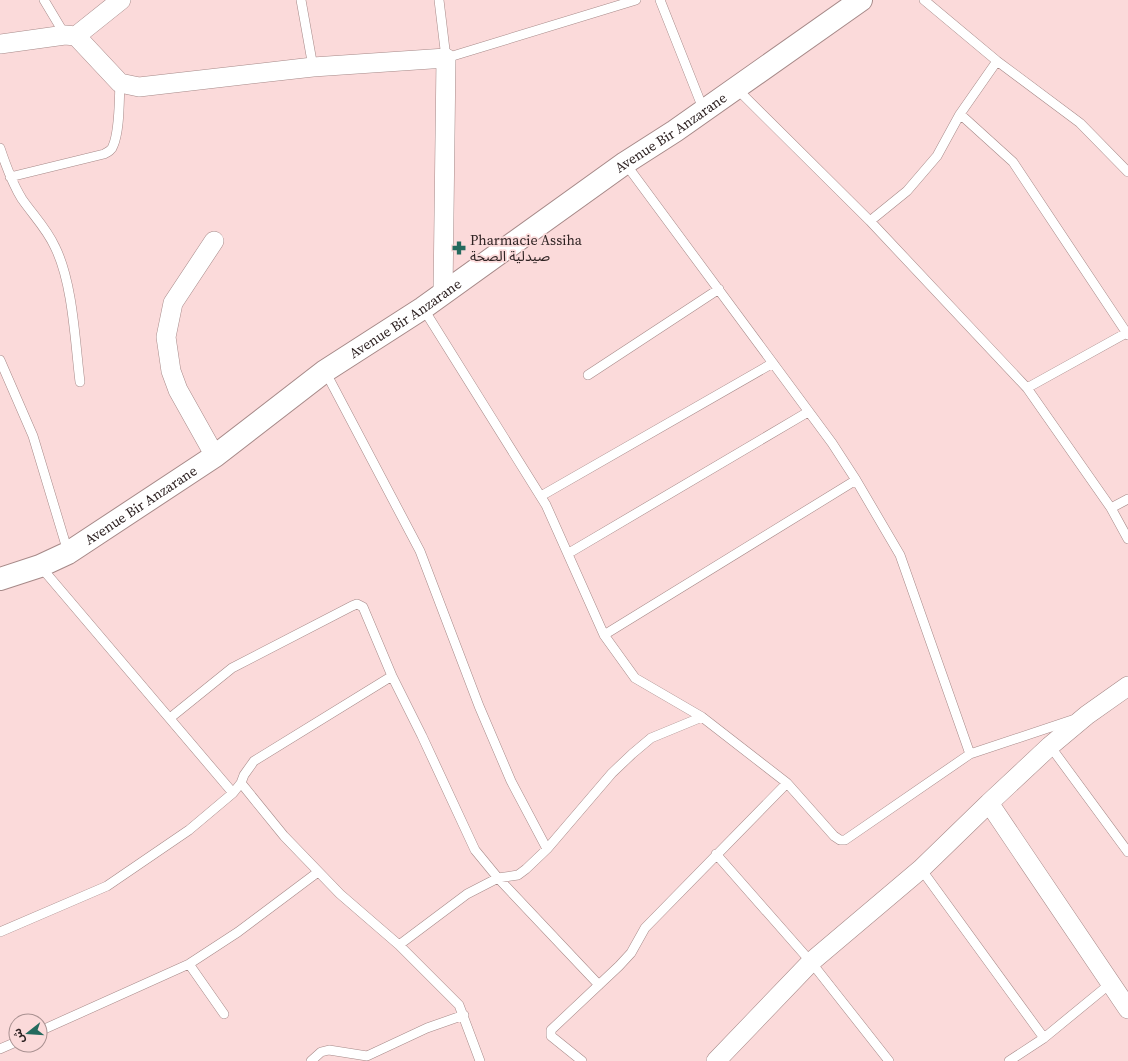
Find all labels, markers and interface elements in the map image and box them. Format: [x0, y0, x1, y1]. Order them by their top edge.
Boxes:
street label: Avenue Bir Anzarane [610, 88, 731, 177]
place label: Pharmacie Assiha صيدلية الصحة [470, 230, 583, 266]
pharmacy icon: Pharmacie Assiha صيدلية الصحة [451, 240, 467, 256]
street label: Avenue Bir Anzarane [345, 274, 465, 363]
street label: Avenue Bir Anzarane [80, 461, 201, 550]
north arrow [8, 1013, 48, 1053]
text: ش [10, 1026, 28, 1045]

